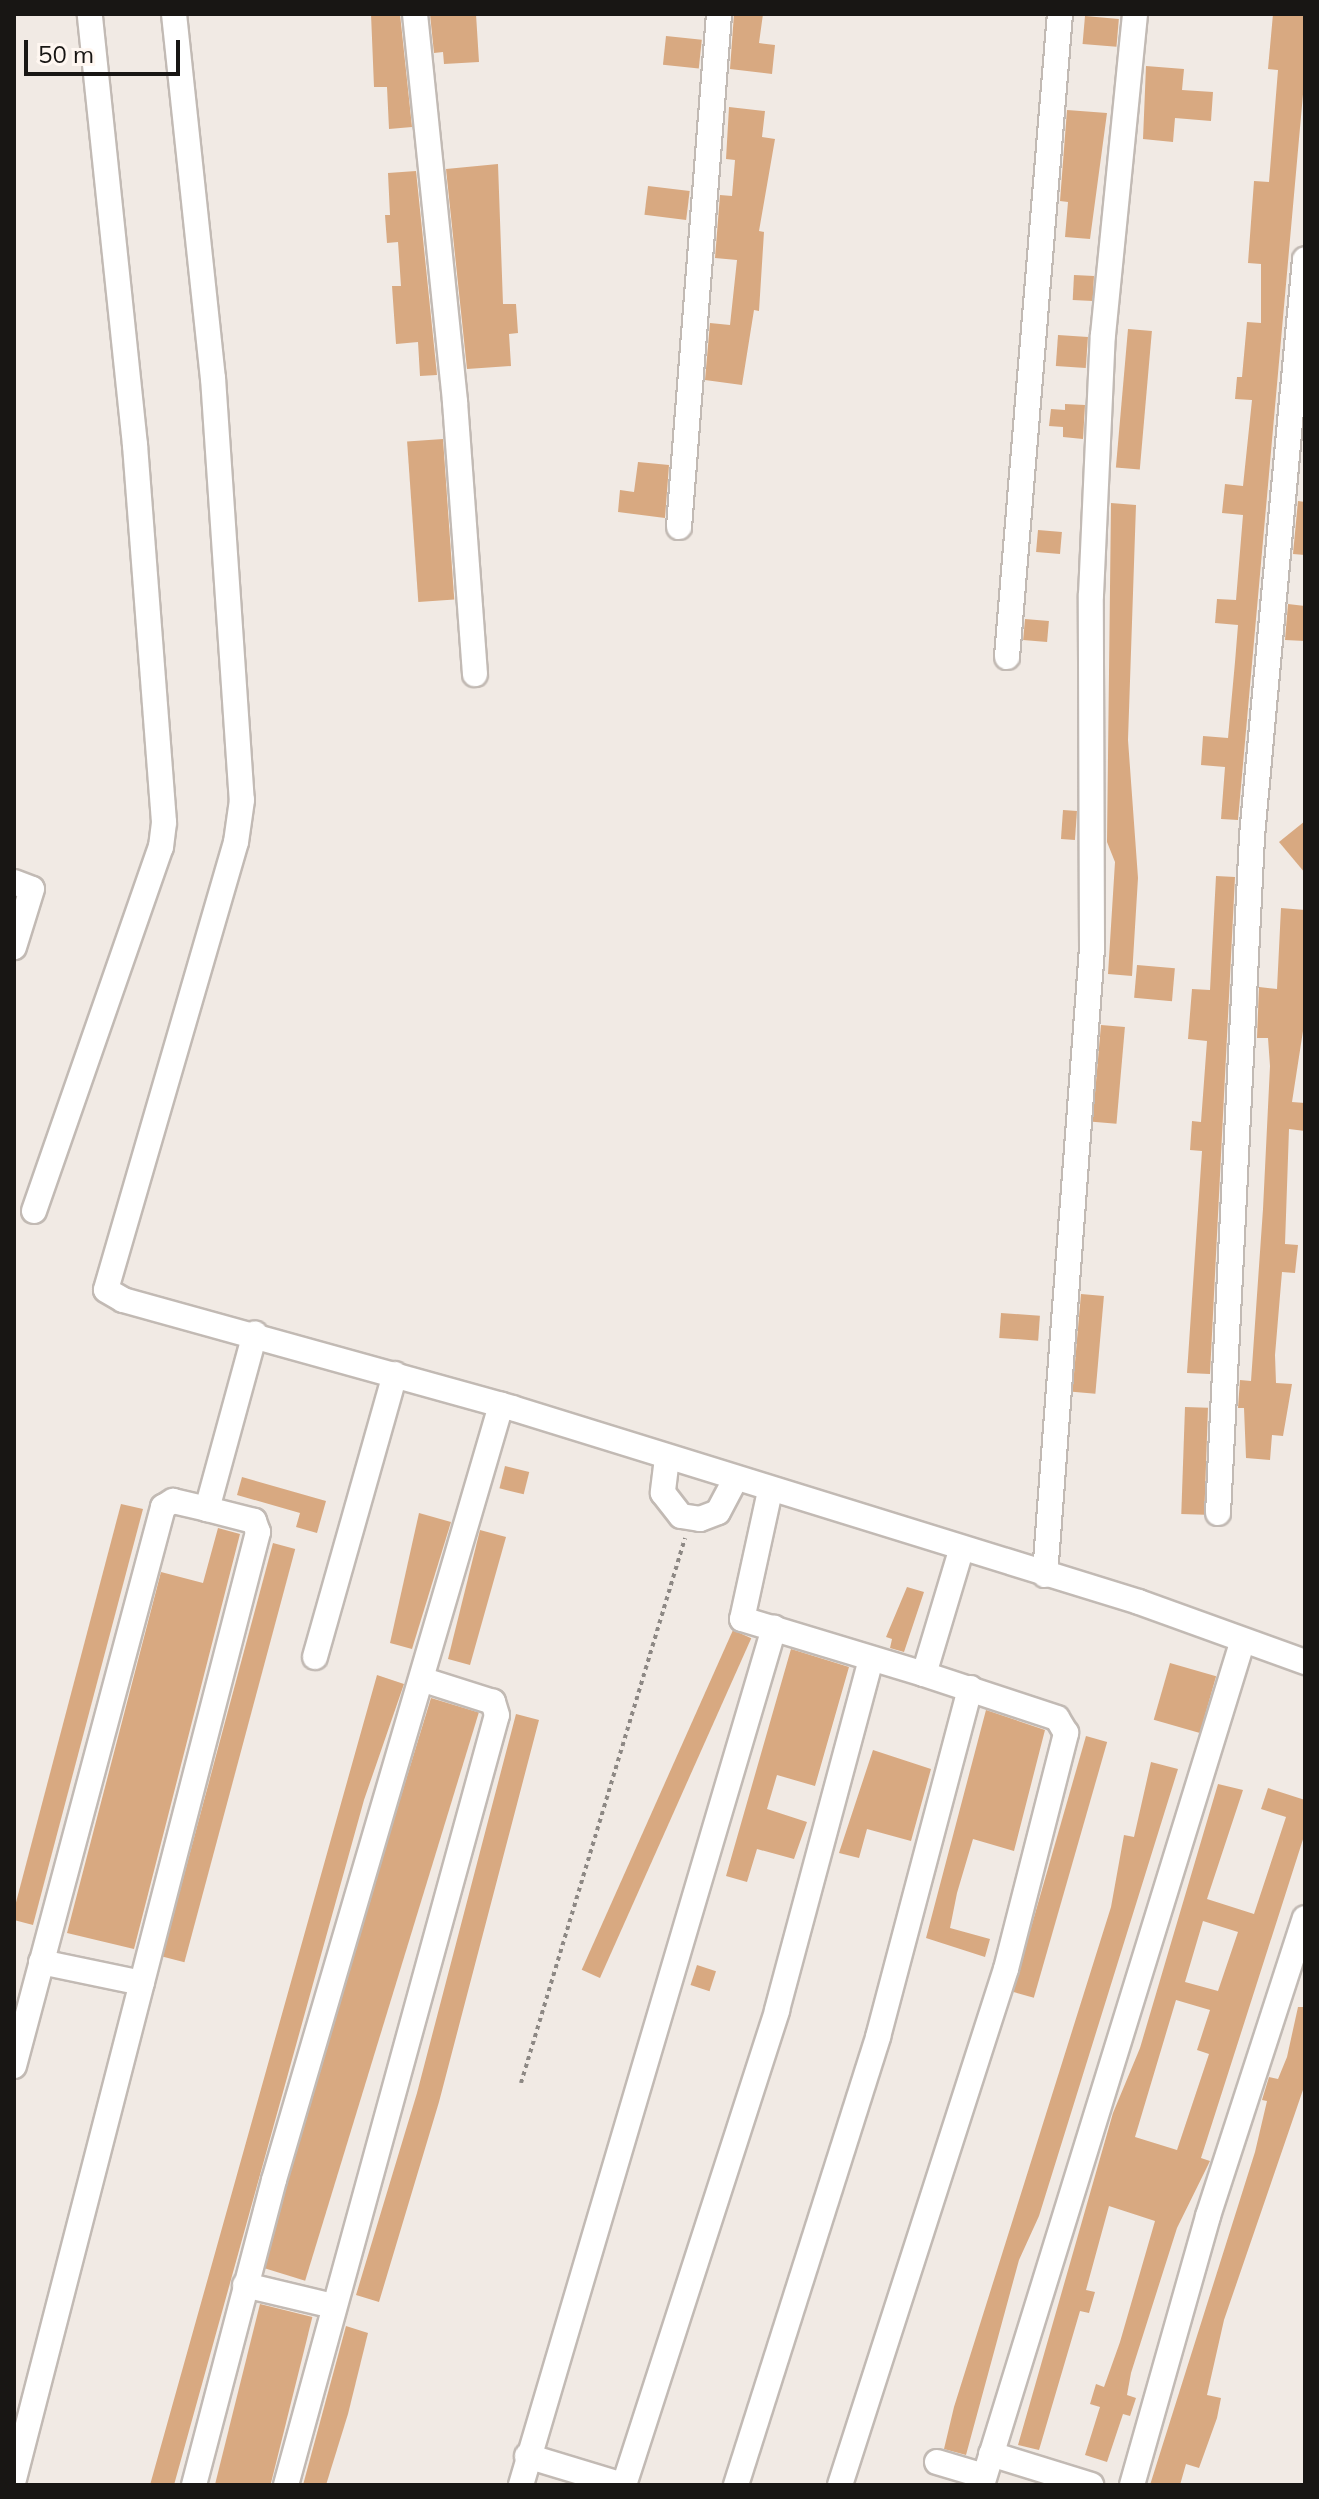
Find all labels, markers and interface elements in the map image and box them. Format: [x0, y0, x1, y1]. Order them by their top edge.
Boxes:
scale bar [28, 24, 184, 74]
text: 50 m [38, 39, 94, 69]

